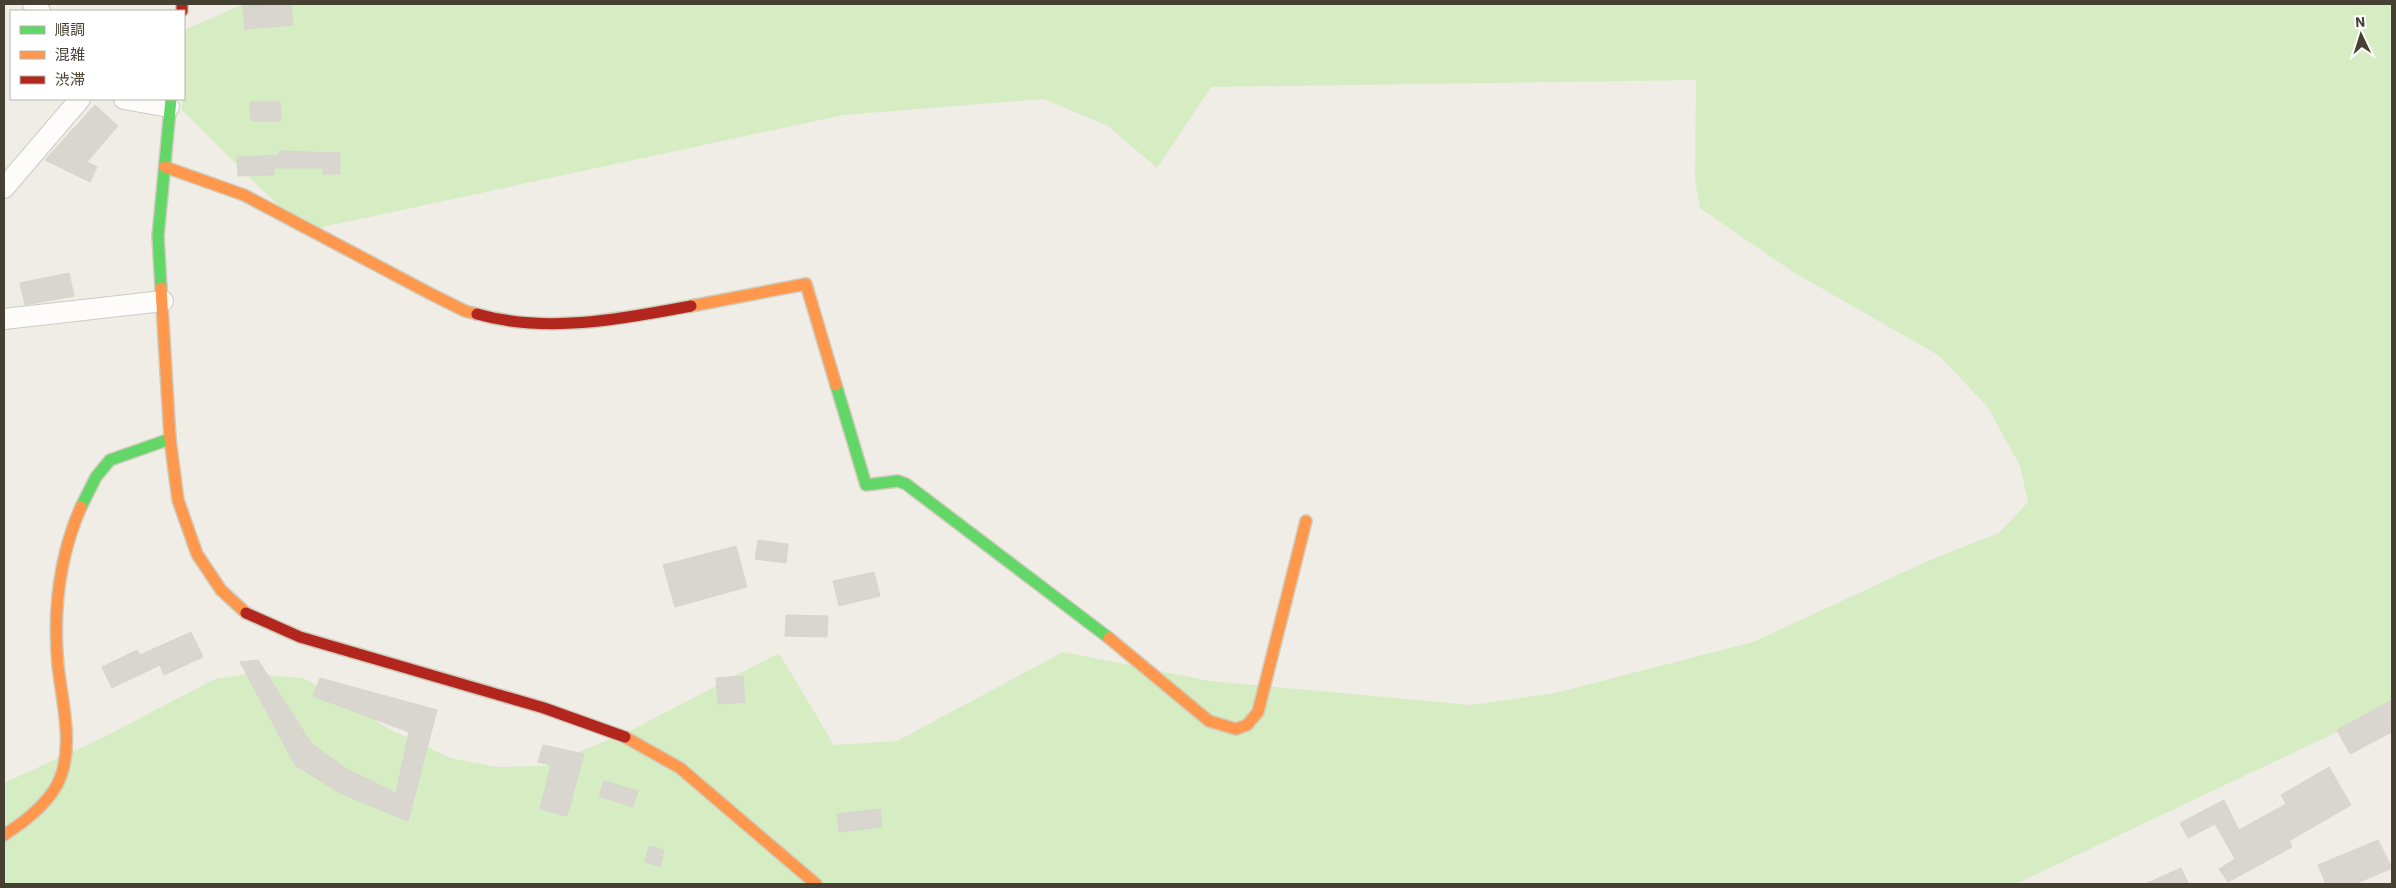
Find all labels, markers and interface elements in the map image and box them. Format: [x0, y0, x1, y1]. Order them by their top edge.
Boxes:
legend [10, 10, 185, 100]
north arrow [2336, 10, 2386, 60]
text: N [2354, 13, 2366, 31]
text: 順調 [55, 20, 85, 39]
text: 混雑 [55, 45, 85, 64]
text: 渋滞 [55, 70, 85, 89]

